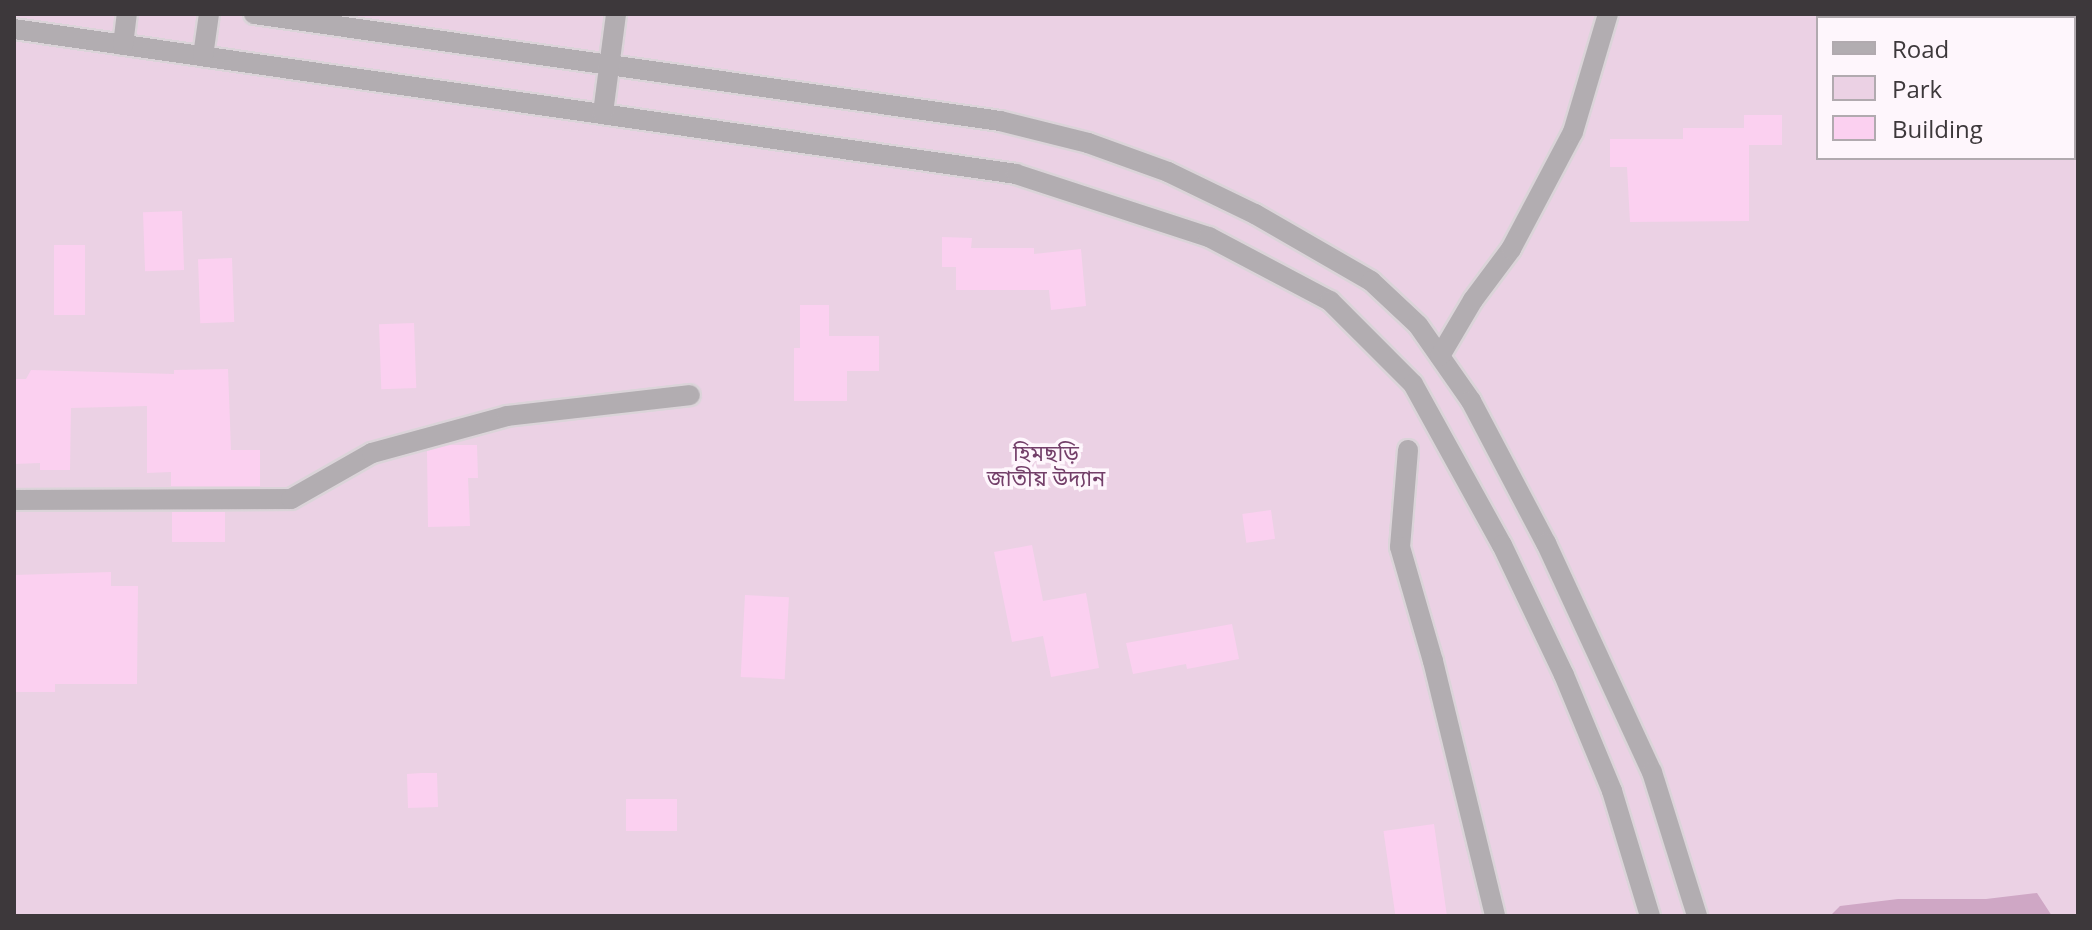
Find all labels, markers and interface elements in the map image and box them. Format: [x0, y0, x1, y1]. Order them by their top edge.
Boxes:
legend [1816, 16, 2076, 160]
text: Road [1892, 32, 1949, 65]
text: Park [1892, 72, 1942, 105]
text: Building [1892, 112, 1983, 145]
park label: হিমছড়ি জাতীয় উদ্যান [987, 439, 1105, 490]

